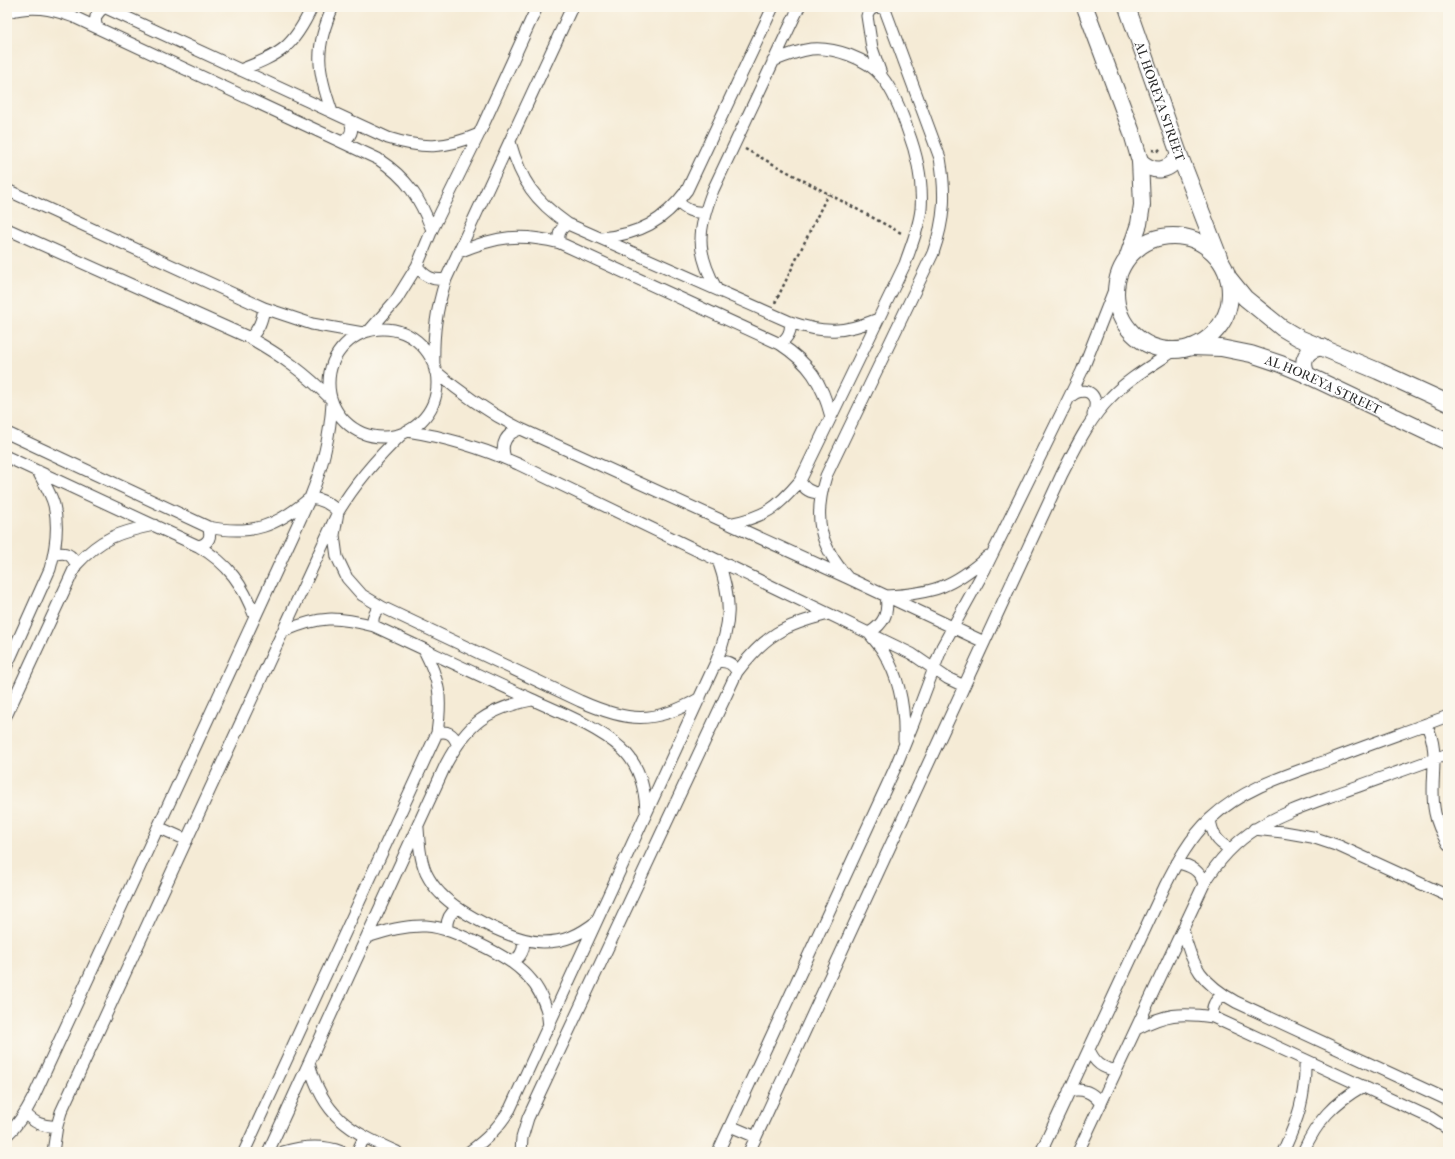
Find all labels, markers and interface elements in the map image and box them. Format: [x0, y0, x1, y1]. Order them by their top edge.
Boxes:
street label: AL HOREYA STREET [1132, 38, 1189, 164]
street label: AL HOREYA STREET [1262, 351, 1384, 417]

